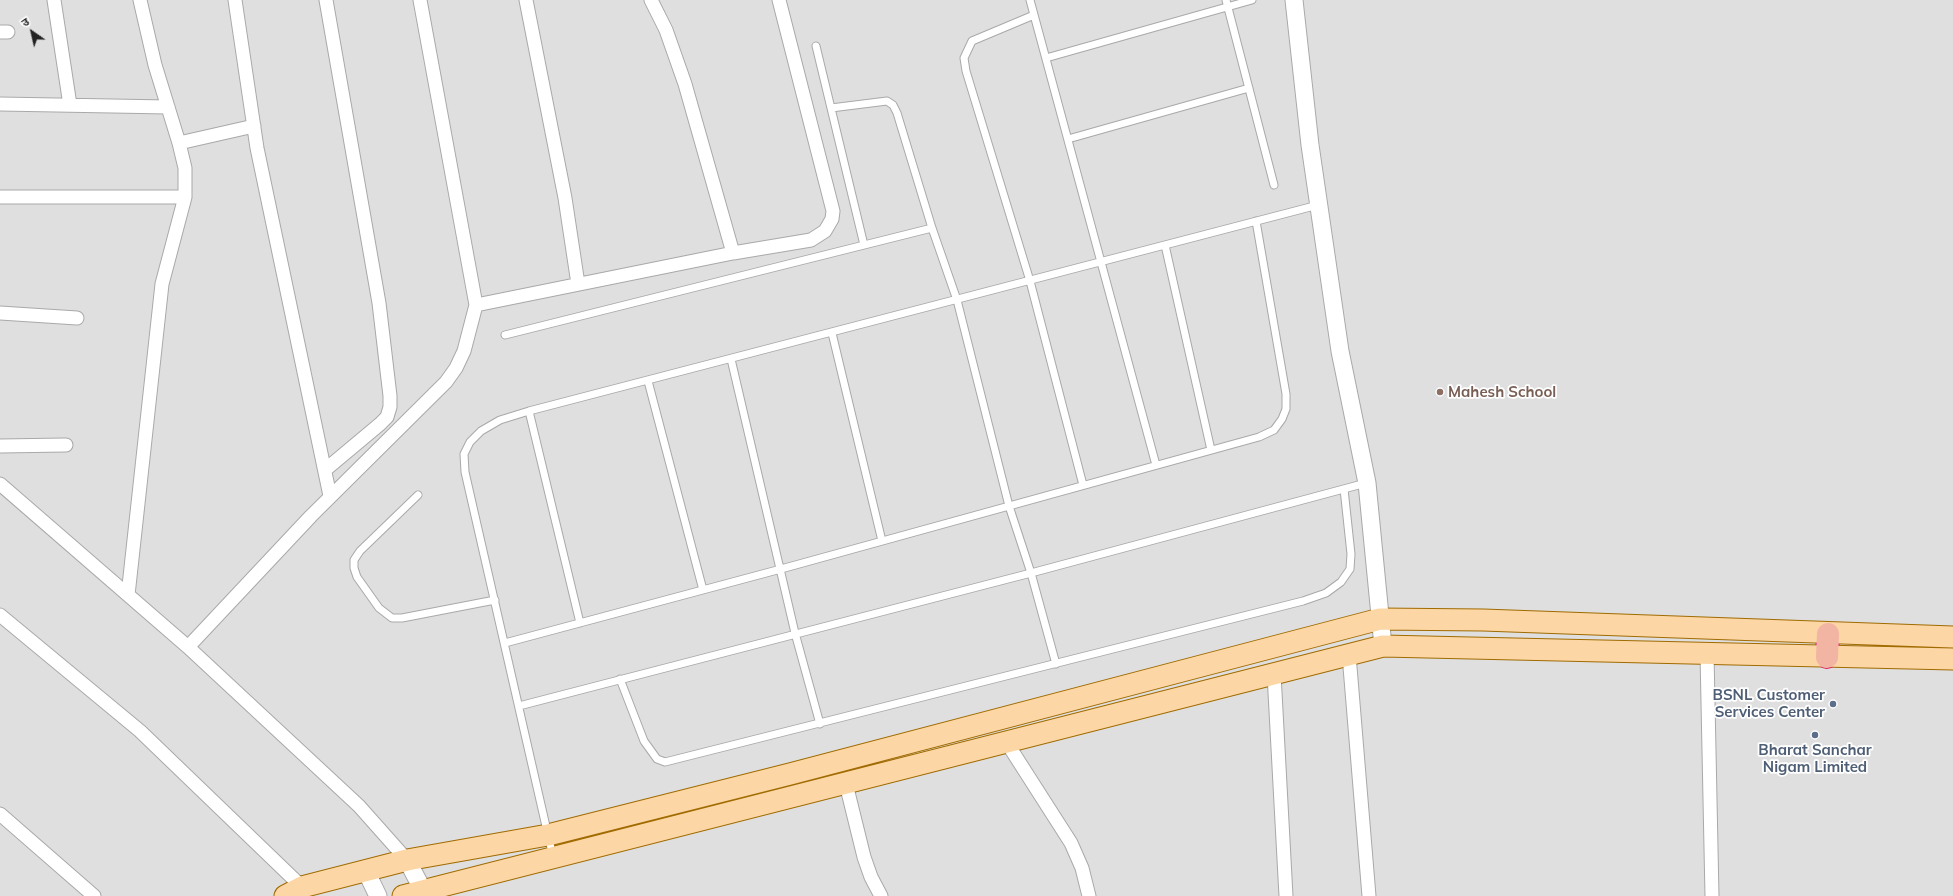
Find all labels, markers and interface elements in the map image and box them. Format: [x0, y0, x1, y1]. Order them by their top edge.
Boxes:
north arrow [12, 12, 52, 52]
text: उ [19, 14, 32, 30]
place label: Mahesh School [1448, 383, 1556, 401]
marker: Mahesh School [1435, 387, 1445, 397]
place label: BSNL Customer Services Center [1713, 686, 1825, 721]
marker: BSNL Customer Services Center [1828, 699, 1838, 709]
marker: Bharat Sanchar Nigam Limited [1810, 730, 1820, 740]
place label: Bharat Sanchar Nigam Limited [1758, 741, 1872, 776]

